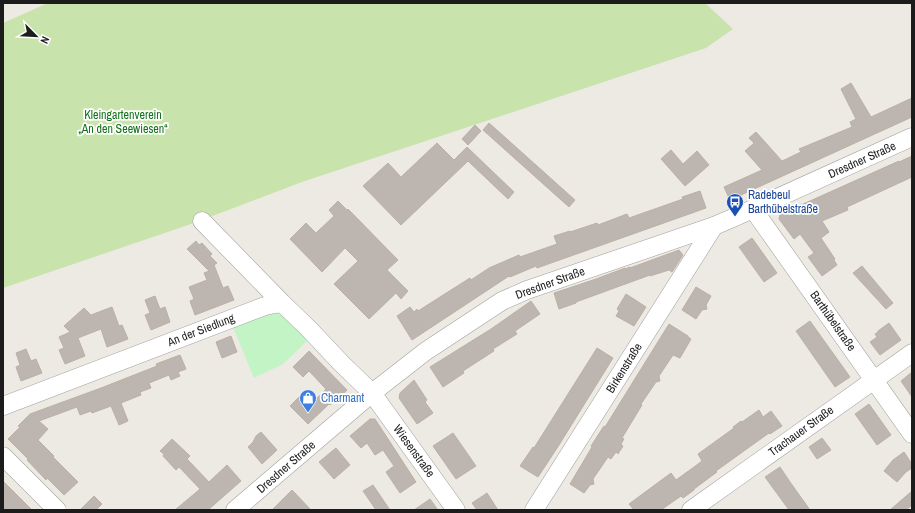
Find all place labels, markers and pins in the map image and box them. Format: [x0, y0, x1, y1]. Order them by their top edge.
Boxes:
place label: Radebeul Barthübelstraße [748, 187, 818, 217]
bus stop icon: Radebeul Barthübelstraße [725, 192, 745, 217]
shop icon: Charmant [298, 388, 318, 413]
place label: Charmant [321, 390, 364, 406]

